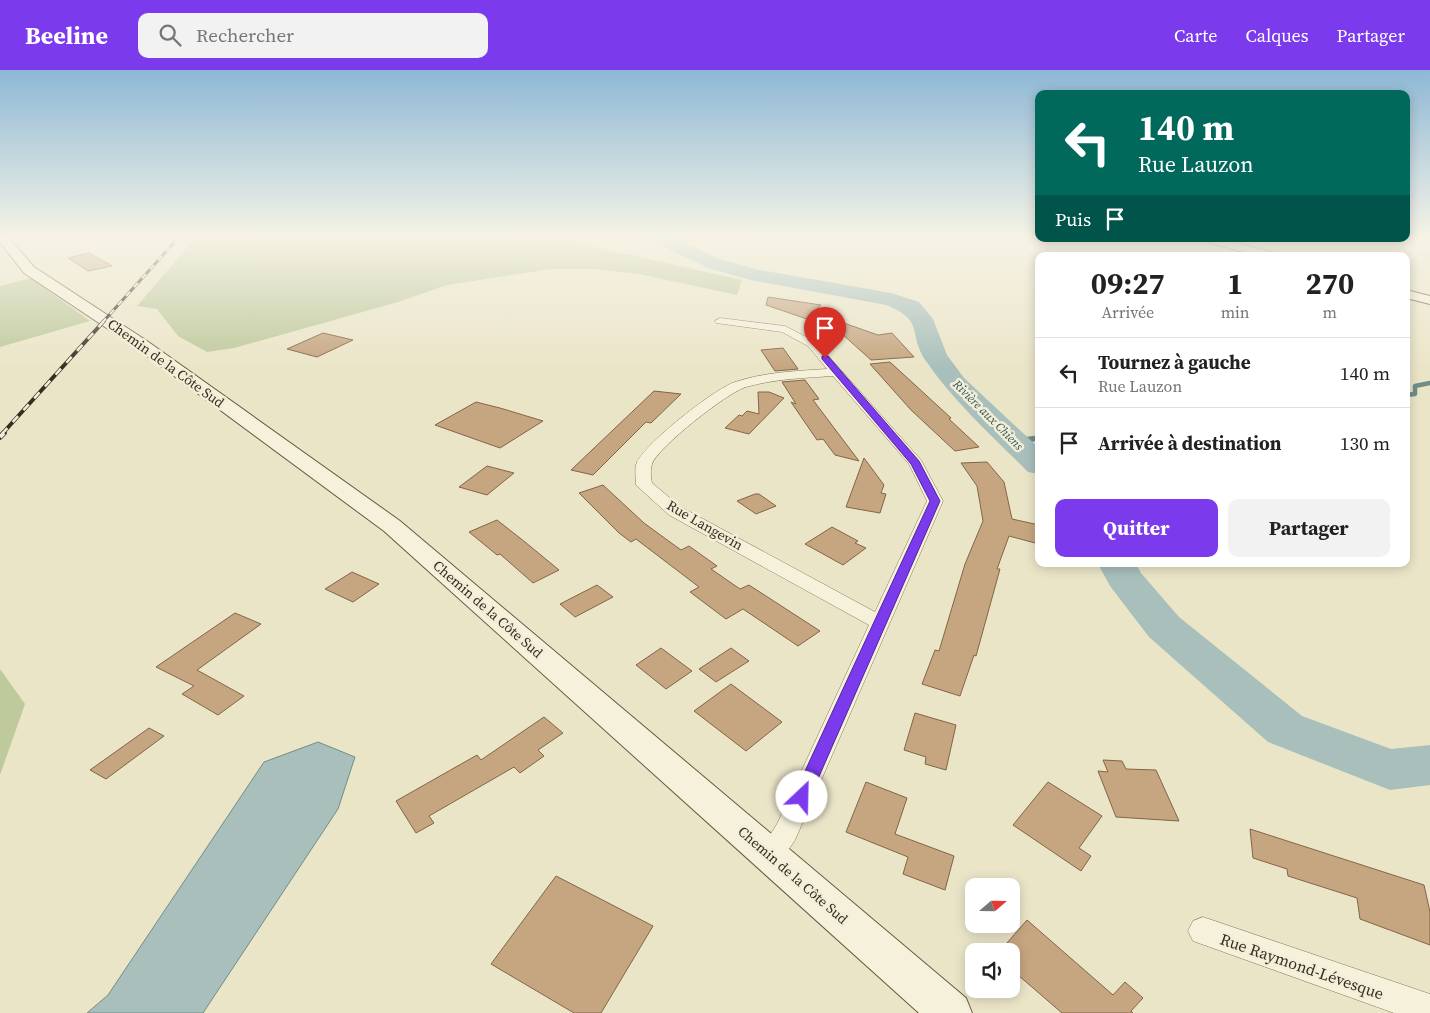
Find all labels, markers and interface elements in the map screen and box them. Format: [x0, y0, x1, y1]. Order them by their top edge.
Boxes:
search box [138, 13, 488, 58]
text: Beeline [25, 19, 108, 52]
icon: search [156, 21, 184, 49]
text: Rechercher [196, 22, 294, 48]
text: Carte [1174, 23, 1217, 48]
text: Calques [1245, 23, 1309, 48]
text: Partager [1337, 23, 1405, 48]
text: 140 m [1138, 104, 1234, 152]
icon: left [1055, 110, 1120, 175]
text: Rue Lauzon [1138, 149, 1254, 179]
icon: arrive [1101, 205, 1129, 233]
text: Puis [1055, 206, 1091, 232]
text: 09:27 [1091, 263, 1165, 304]
text: 1 [1227, 263, 1243, 304]
text: 270 [1305, 263, 1354, 304]
text: Arrivée [1101, 301, 1154, 323]
text: min [1221, 301, 1250, 323]
text: m [1323, 301, 1337, 323]
pin [804, 307, 846, 358]
street label: Chemin de la Côte Sud [103, 314, 229, 412]
icon: arrive [811, 314, 839, 342]
text: Tournez à gauche [1098, 349, 1251, 375]
icon: left [1055, 359, 1083, 387]
text: 140 m [1340, 360, 1390, 386]
text: Rue Lauzon [1098, 375, 1182, 397]
water label: Rivière aux Chiens [949, 376, 1027, 454]
icon: arrive [1055, 429, 1083, 457]
text: Arrivée à destination [1098, 430, 1281, 456]
text: 130 m [1340, 430, 1390, 456]
street label: Rue Langevin [663, 495, 747, 555]
button: Quitter [1055, 499, 1218, 557]
button: Partager [1228, 499, 1390, 557]
street label: Chemin de la Côte Sud [429, 556, 547, 663]
position arrow [775, 770, 827, 822]
street label: Chemin de la Côte Sud [734, 822, 852, 929]
north arrow [965, 878, 1020, 932]
map controls [965, 878, 1020, 998]
street label: Rue Raymond-Lévesque [1217, 928, 1387, 1004]
button: sound [965, 943, 1020, 998]

